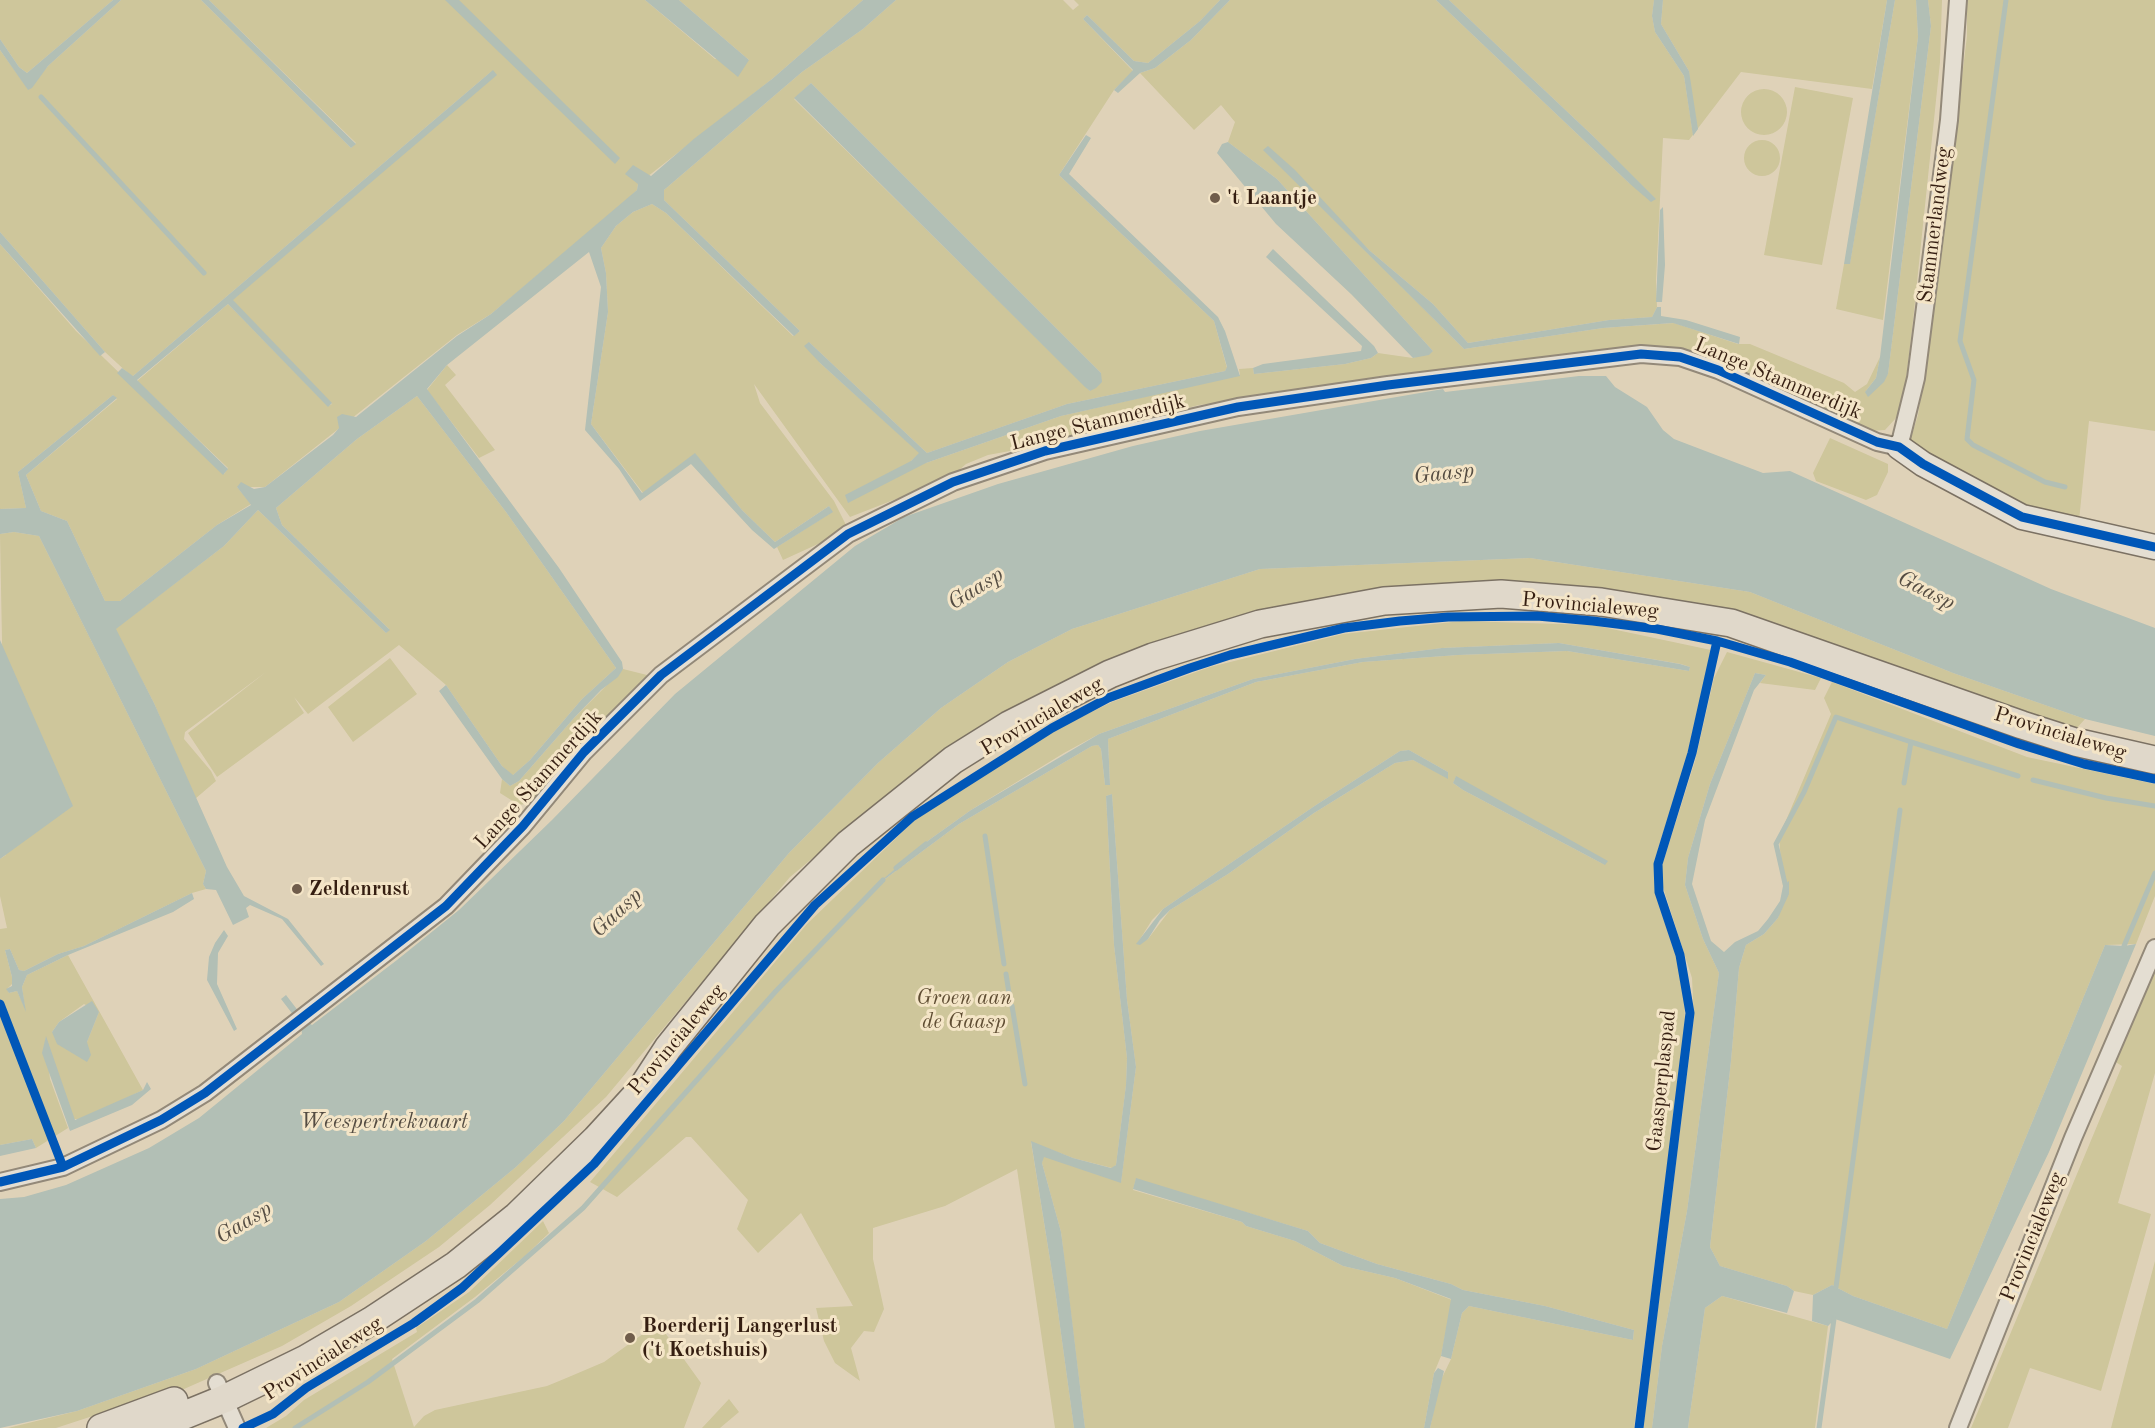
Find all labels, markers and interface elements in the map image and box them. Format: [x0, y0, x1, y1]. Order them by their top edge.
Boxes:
street label: Stammerlandweg [1913, 146, 1957, 304]
place label: 't Laantje [1227, 185, 1317, 211]
marker: 't Laantje [1208, 191, 1222, 205]
street label: Lange Stammerdijk [1691, 332, 1865, 426]
street label: Lange Stammerdijk [1008, 389, 1188, 457]
water label: Gaasp [1412, 458, 1476, 490]
water label: Gaasp [943, 562, 1009, 616]
water label: Gaasp [1893, 565, 1959, 617]
street label: Provincialeweg [1520, 587, 1660, 625]
street label: Provincialeweg [976, 672, 1108, 762]
street label: Provincialeweg [1991, 702, 2129, 766]
street label: Lange Stammerdijk [470, 705, 608, 855]
place label: Zeldenrust [309, 876, 409, 902]
marker: Zeldenrust [290, 882, 304, 896]
water label: Gaasp [586, 883, 648, 943]
street label: Provincialeweg [623, 979, 731, 1101]
park label: Groen aan de Gaasp [916, 985, 1012, 1035]
street label: Gaasperplaspad [1642, 1009, 1682, 1153]
water label: Weespertrekvaart [300, 1109, 468, 1135]
street label: Provincialeweg [1996, 1169, 2070, 1305]
water label: Gaasp [211, 1196, 277, 1250]
street label: Provincialeweg [259, 1311, 387, 1407]
place label: Boerderij Langerlust ('t Koetshuis) [642, 1313, 837, 1363]
marker: Boerderij Langerlust ('t Koetshuis) [623, 1331, 637, 1345]

